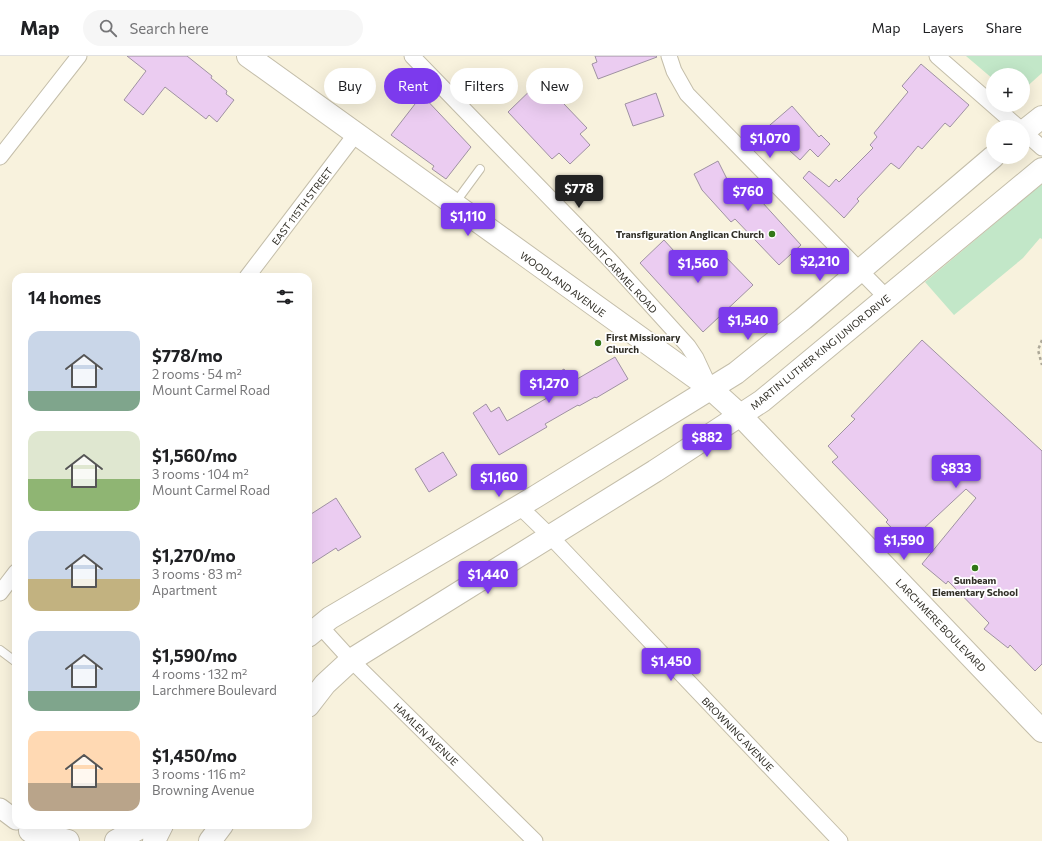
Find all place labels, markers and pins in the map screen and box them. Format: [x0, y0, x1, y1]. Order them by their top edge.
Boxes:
pin: $1,070 [737, 125, 803, 159]
pin: $778 [555, 175, 603, 209]
pin: $760 [724, 178, 772, 212]
pin: $1,110 [435, 203, 501, 237]
place label: Transfiguration Anglican Church [616, 228, 764, 240]
marker: Transfiguration Anglican Church [767, 229, 777, 239]
pin: $2,210 [787, 248, 853, 282]
pin: $1,560 [665, 250, 731, 284]
pin: $1,540 [715, 307, 781, 341]
place label: First Missionary Church [606, 331, 681, 355]
marker: First Missionary Church [593, 338, 603, 348]
pin: $1,270 [516, 370, 582, 404]
pin: $882 [683, 424, 731, 458]
pin: $833 [932, 455, 980, 489]
pin: $1,160 [466, 464, 532, 498]
pin: $1,590 [871, 527, 937, 561]
pin: $1,440 [455, 561, 521, 595]
marker: Sunbeam Elementary School [970, 563, 980, 573]
place label: Sunbeam Elementary School [932, 574, 1018, 598]
pin: $1,450 [638, 648, 704, 682]

